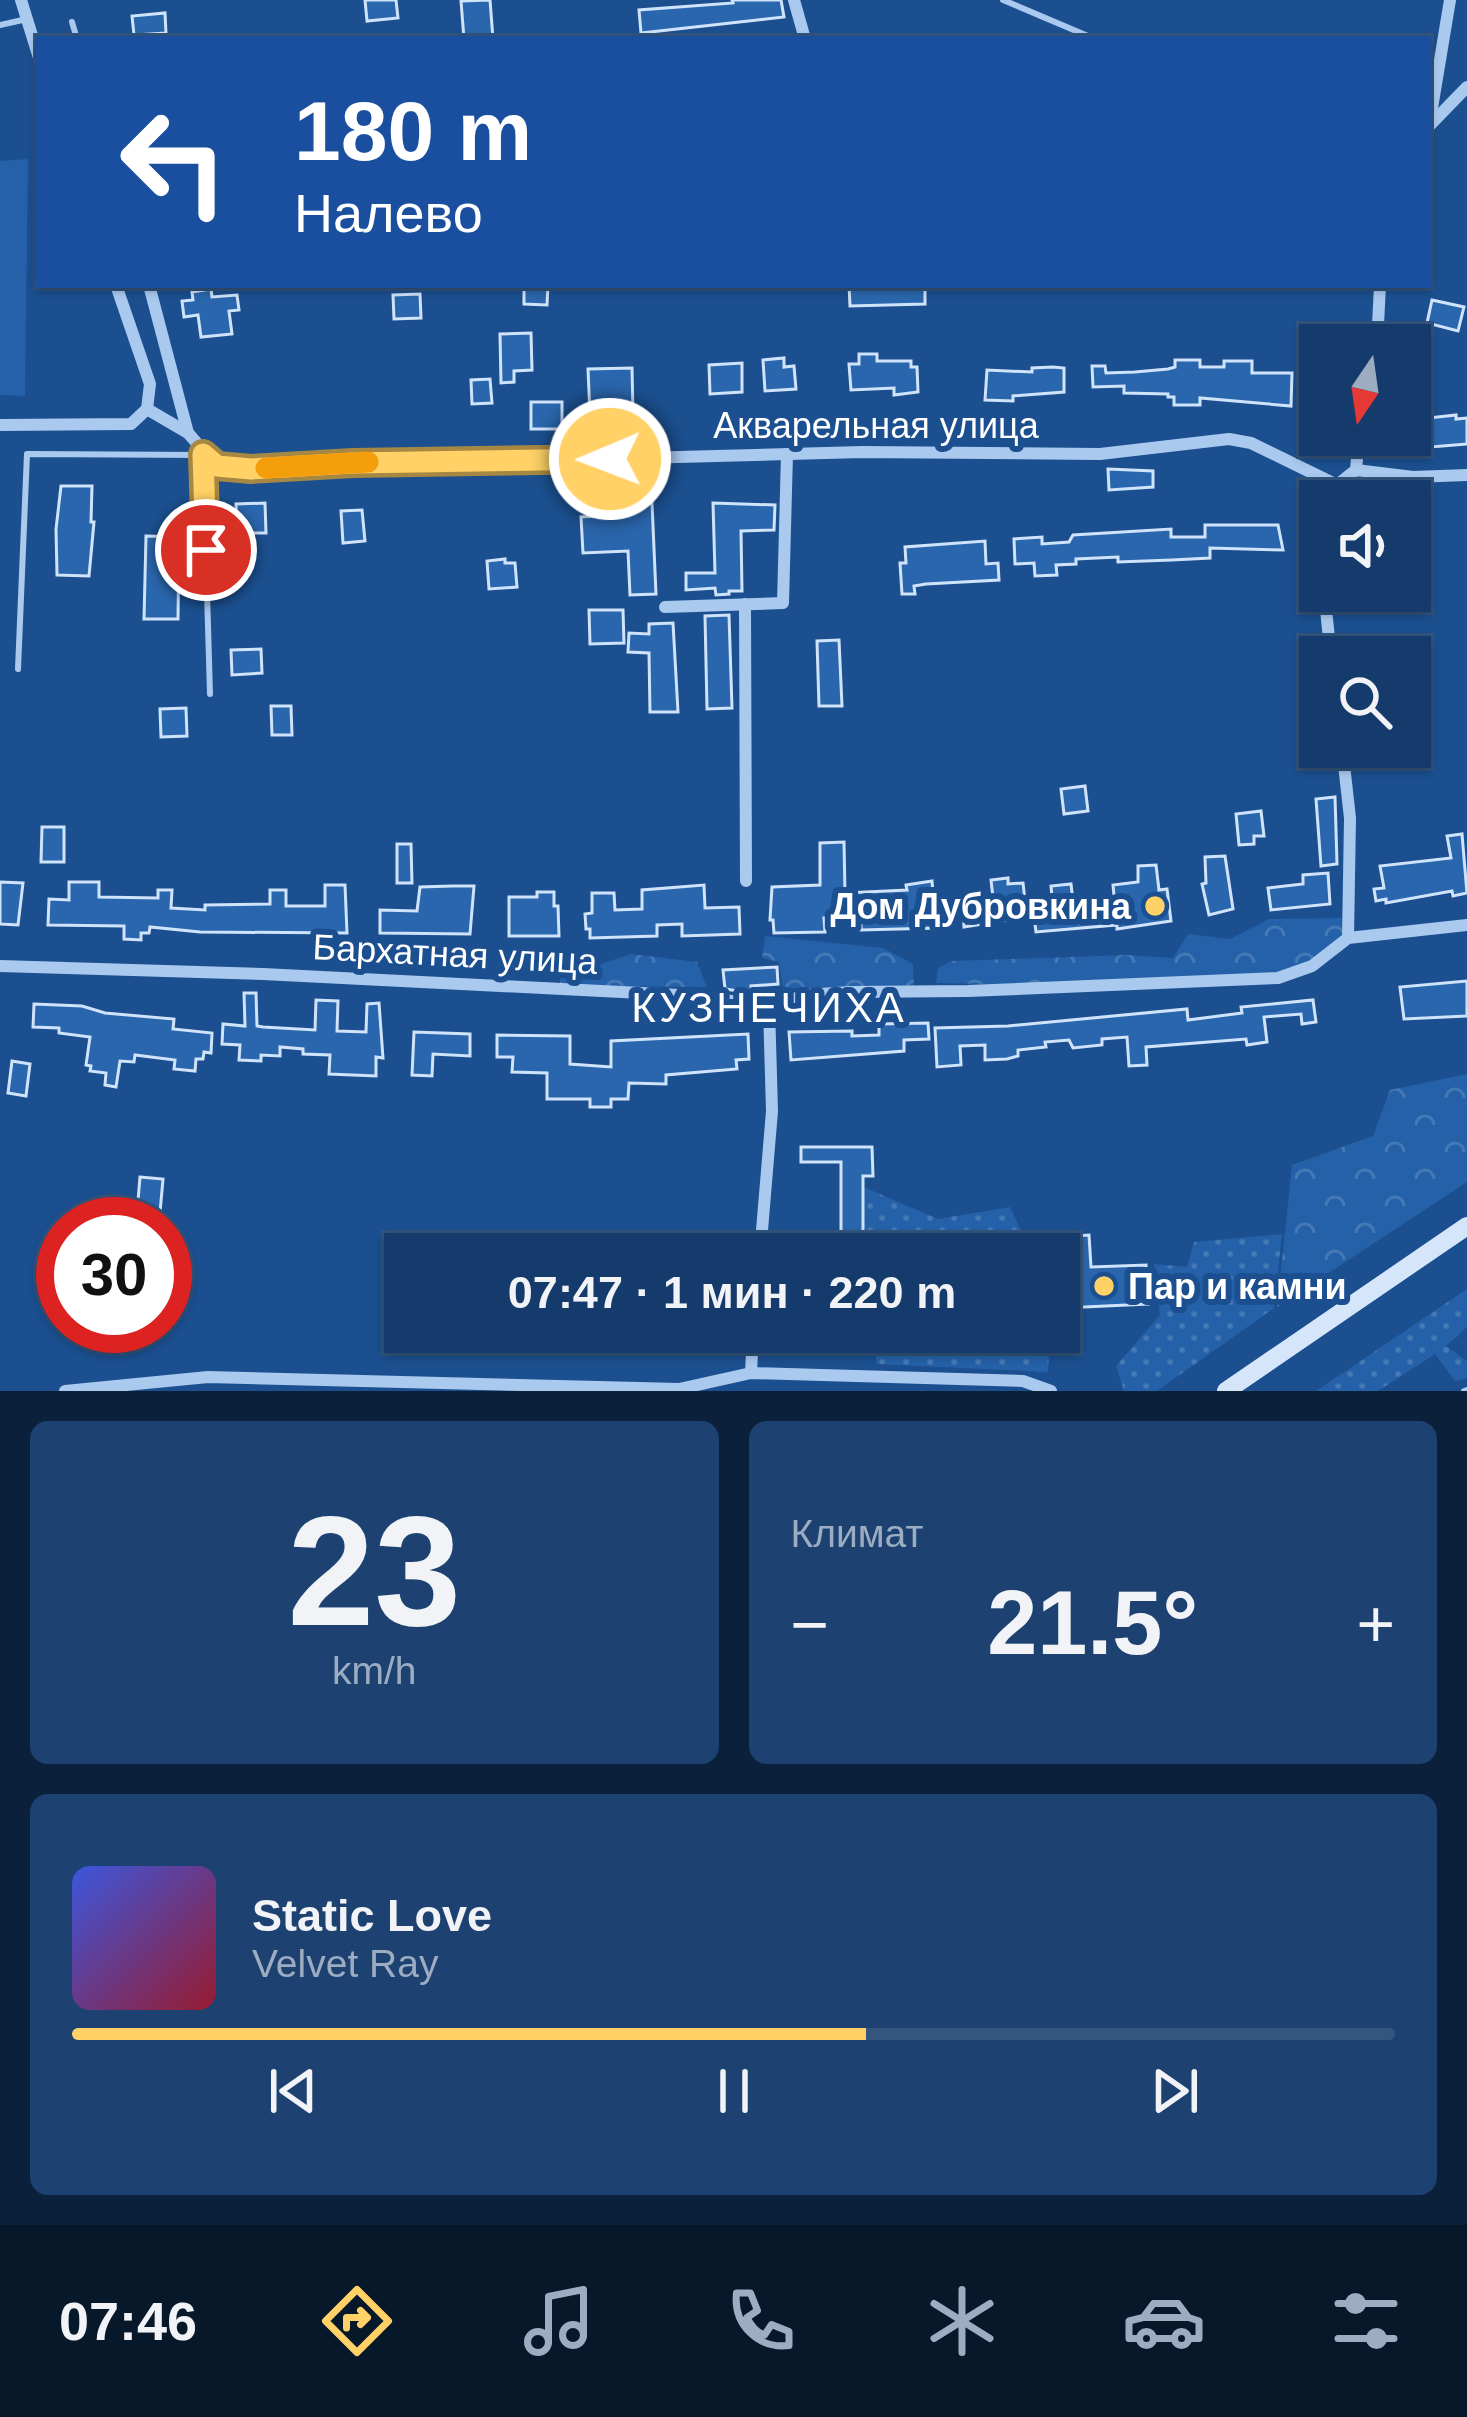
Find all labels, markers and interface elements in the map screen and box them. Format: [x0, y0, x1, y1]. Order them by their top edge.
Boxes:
icon: left [96, 84, 252, 240]
text: 180 m [294, 84, 532, 178]
text: Налево [294, 183, 483, 243]
north arrow [1299, 324, 1431, 456]
map controls [1299, 324, 1431, 768]
position arrow [547, 396, 673, 522]
street label: Акварельная улица [713, 405, 1040, 446]
button: sound [1299, 480, 1431, 612]
pin [155, 499, 257, 601]
icon: arrive [173, 517, 239, 583]
button: search [1299, 636, 1431, 768]
place label: Дом Дубровкина [830, 886, 1132, 927]
marker: Дом Дубровкина [1142, 893, 1168, 919]
street label: Бархатная улица [312, 926, 599, 982]
district label: КУЗНЕЧИХА [631, 984, 907, 1031]
speed limit sign: 30 [36, 1197, 192, 1353]
place label: Пар и камни [1128, 1266, 1347, 1307]
text: 07:47 · 1 мин · 220 m [508, 1267, 956, 1318]
marker: Пар и камни [1091, 1273, 1117, 1299]
text: 23 [287, 1484, 461, 1658]
text: Климат [791, 1512, 923, 1555]
text: 21.5° [987, 1573, 1198, 1673]
text: − [791, 1587, 829, 1661]
text: + [1356, 1587, 1395, 1661]
text: km/h [332, 1649, 417, 1692]
text: Static Love [252, 1890, 492, 1941]
text: Velvet Ray [252, 1942, 438, 1985]
icon: previous [260, 2058, 326, 2124]
icon: pause [701, 2058, 767, 2124]
icon: next [1142, 2058, 1208, 2124]
icon: directions [315, 2279, 399, 2363]
icon: music [517, 2279, 601, 2363]
icon: phone [719, 2279, 803, 2363]
icon: climate [920, 2279, 1004, 2363]
icon: car [1122, 2279, 1206, 2363]
icon: filters [1324, 2279, 1408, 2363]
text: 07:46 [59, 2291, 197, 2351]

